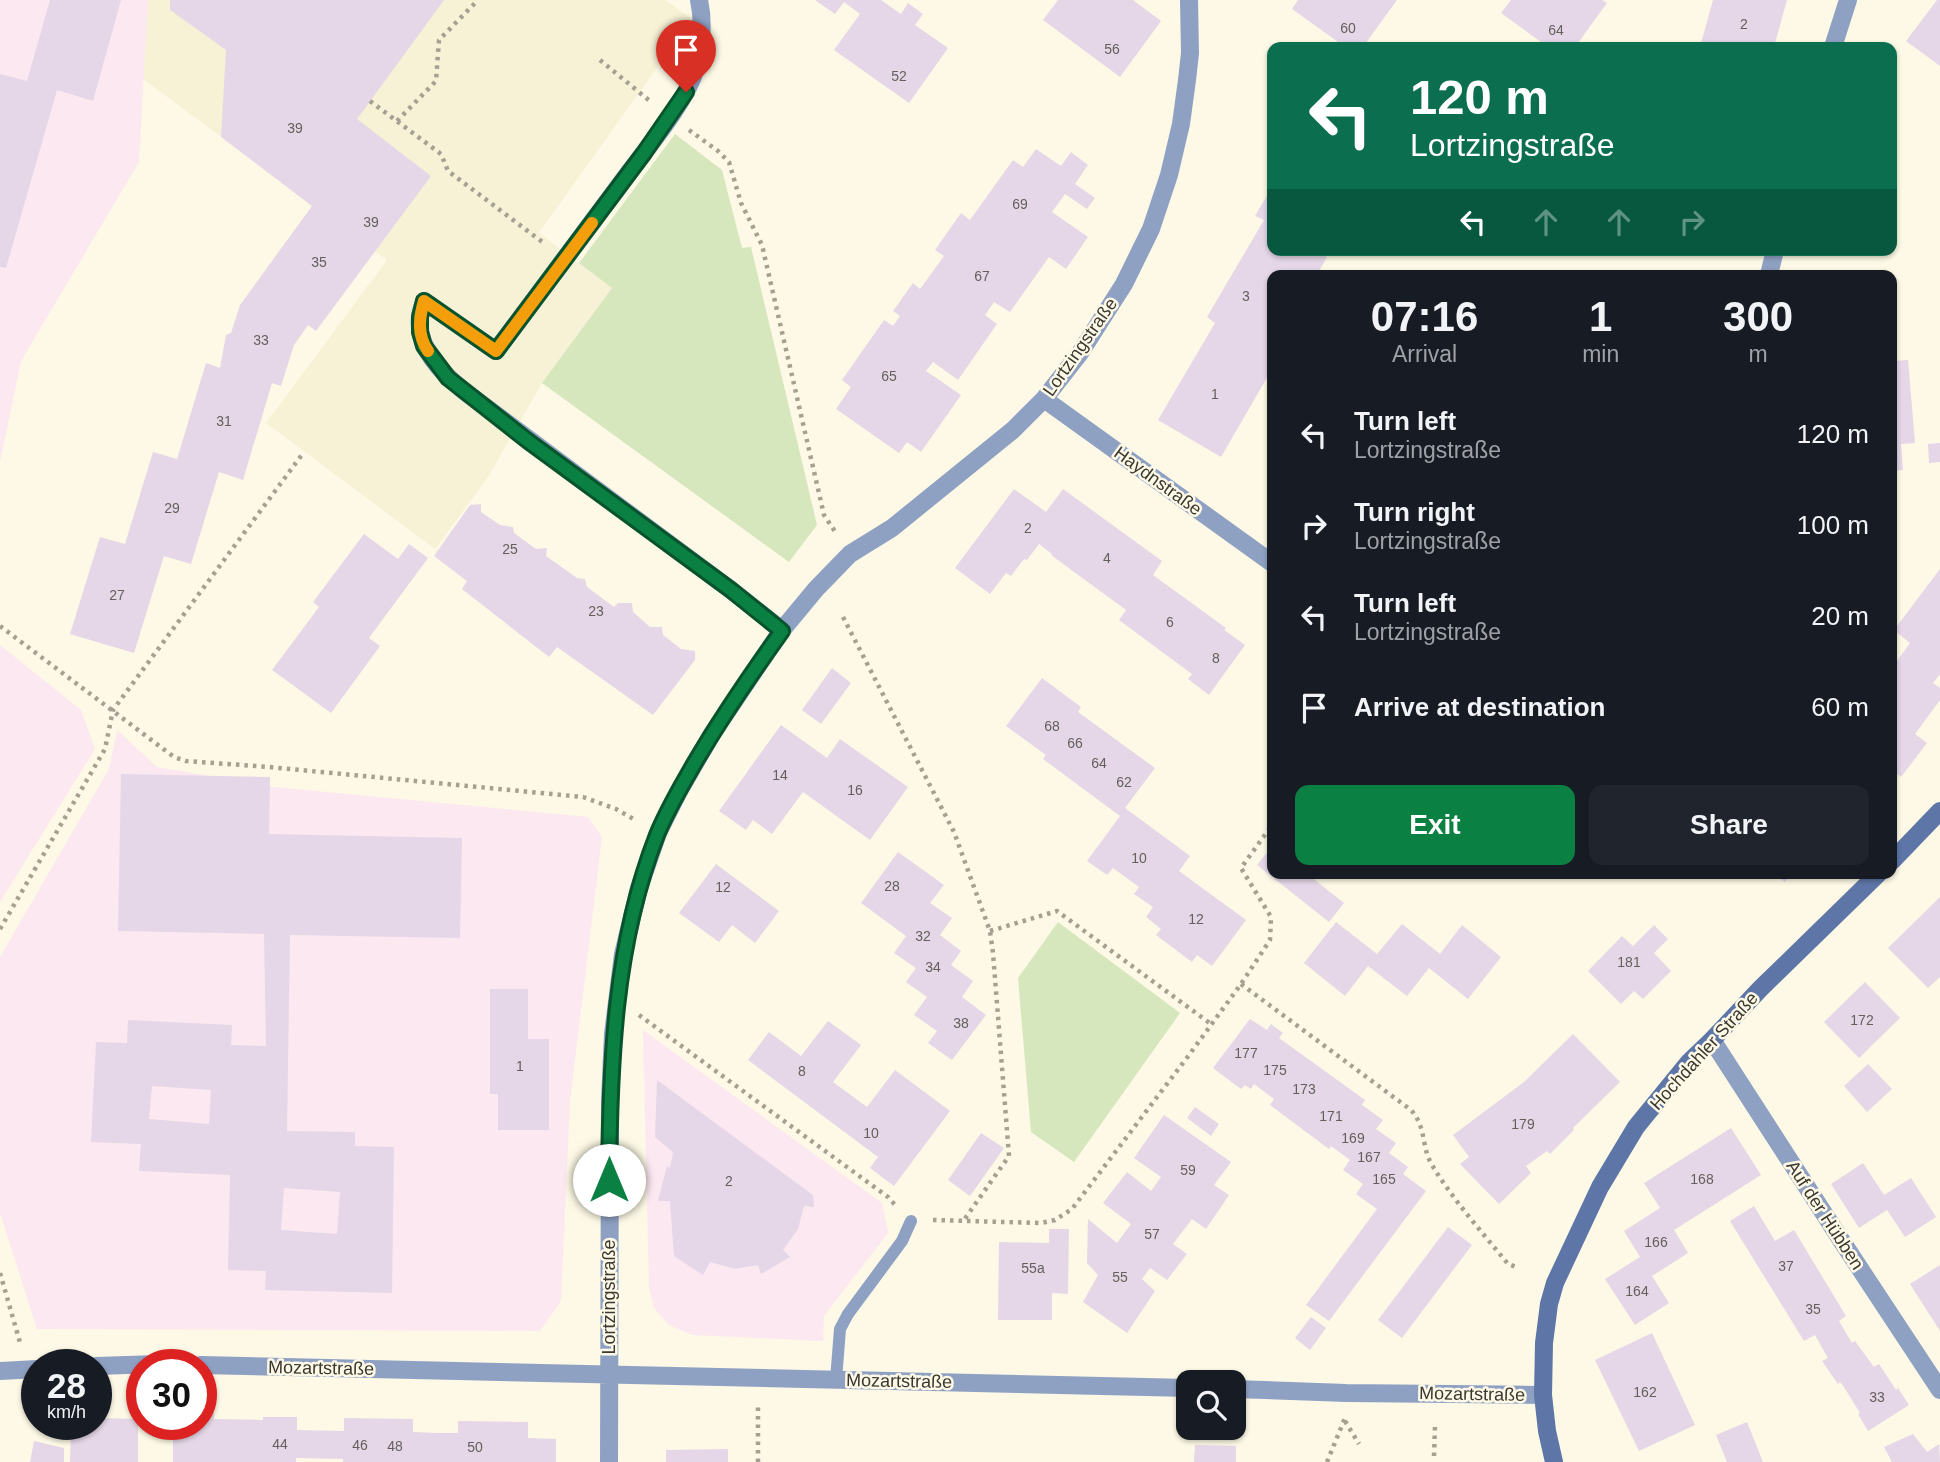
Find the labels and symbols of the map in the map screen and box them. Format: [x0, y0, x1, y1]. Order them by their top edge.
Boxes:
house number: 2 [1740, 16, 1748, 32]
pin [656, 20, 716, 92]
house number: 60 [1340, 20, 1356, 36]
house number: 64 [1548, 22, 1564, 38]
house number: 56 [1104, 41, 1120, 57]
house number: 52 [891, 68, 907, 84]
house number: 39 [287, 120, 303, 136]
house number: 69 [1012, 196, 1028, 212]
house number: 39 [363, 214, 379, 230]
house number: 35 [311, 254, 327, 270]
house number: 67 [974, 268, 990, 284]
house number: 3 [1242, 288, 1250, 304]
street label: Lortzingstraße [1039, 294, 1121, 400]
house number: 33 [253, 332, 269, 348]
house number: 65 [881, 368, 897, 384]
house number: 1 [1211, 386, 1219, 402]
house number: 31 [216, 413, 232, 429]
street label: Haydnstraße [1110, 443, 1206, 519]
house number: 29 [164, 500, 180, 516]
house number: 2 [1024, 520, 1032, 536]
house number: 25 [502, 541, 518, 557]
house number: 4 [1103, 550, 1111, 566]
house number: 27 [109, 587, 125, 603]
house number: 23 [588, 603, 604, 619]
house number: 6 [1166, 614, 1174, 630]
house number: 8 [1212, 650, 1220, 666]
house number: 68 [1044, 718, 1060, 734]
house number: 66 [1067, 735, 1083, 751]
house number: 64 [1091, 755, 1107, 771]
house number: 14 [772, 767, 788, 783]
house number: 62 [1116, 774, 1132, 790]
house number: 16 [847, 782, 863, 798]
house number: 10 [1131, 850, 1147, 866]
house number: 28 [884, 878, 900, 894]
house number: 12 [715, 879, 731, 895]
house number: 12 [1188, 911, 1204, 927]
house number: 32 [915, 928, 931, 944]
house number: 181 [1617, 954, 1641, 970]
house number: 34 [925, 959, 941, 975]
street label: Hochdahler Straße [1646, 988, 1762, 1114]
house number: 172 [1850, 1012, 1874, 1028]
house number: 38 [953, 1015, 969, 1031]
house number: 177 [1234, 1045, 1258, 1061]
house number: 1 [516, 1058, 524, 1074]
house number: 175 [1263, 1062, 1287, 1078]
house number: 8 [798, 1063, 806, 1079]
house number: 173 [1292, 1081, 1316, 1097]
house number: 171 [1319, 1108, 1343, 1124]
house number: 179 [1511, 1116, 1535, 1132]
house number: 10 [863, 1125, 879, 1141]
house number: 169 [1341, 1130, 1365, 1146]
position arrow [572, 1143, 646, 1217]
house number: 167 [1357, 1149, 1381, 1165]
street label: Auf der Hübben [1782, 1157, 1868, 1273]
house number: 59 [1180, 1162, 1196, 1178]
house number: 165 [1372, 1171, 1396, 1187]
house number: 168 [1690, 1171, 1714, 1187]
house number: 2 [725, 1173, 733, 1189]
house number: 57 [1144, 1226, 1160, 1242]
house number: 166 [1644, 1234, 1668, 1250]
street label: Lortzingstraße [599, 1239, 619, 1355]
house number: 37 [1778, 1258, 1794, 1274]
house number: 55a [1021, 1260, 1045, 1276]
house number: 55 [1112, 1269, 1128, 1285]
house number: 164 [1625, 1283, 1649, 1299]
house number: 35 [1805, 1301, 1821, 1317]
speed limit sign: 30 [126, 1349, 217, 1440]
street label: Mozartstraße [268, 1357, 374, 1379]
street label: Mozartstraße [846, 1370, 952, 1392]
street label: Mozartstraße [1419, 1383, 1525, 1405]
house number: 162 [1633, 1384, 1657, 1400]
house number: 33 [1869, 1389, 1885, 1405]
house number: 44 [272, 1436, 288, 1452]
house number: 46 [352, 1437, 368, 1453]
house number: 48 [387, 1438, 403, 1454]
house number: 50 [467, 1439, 483, 1455]

